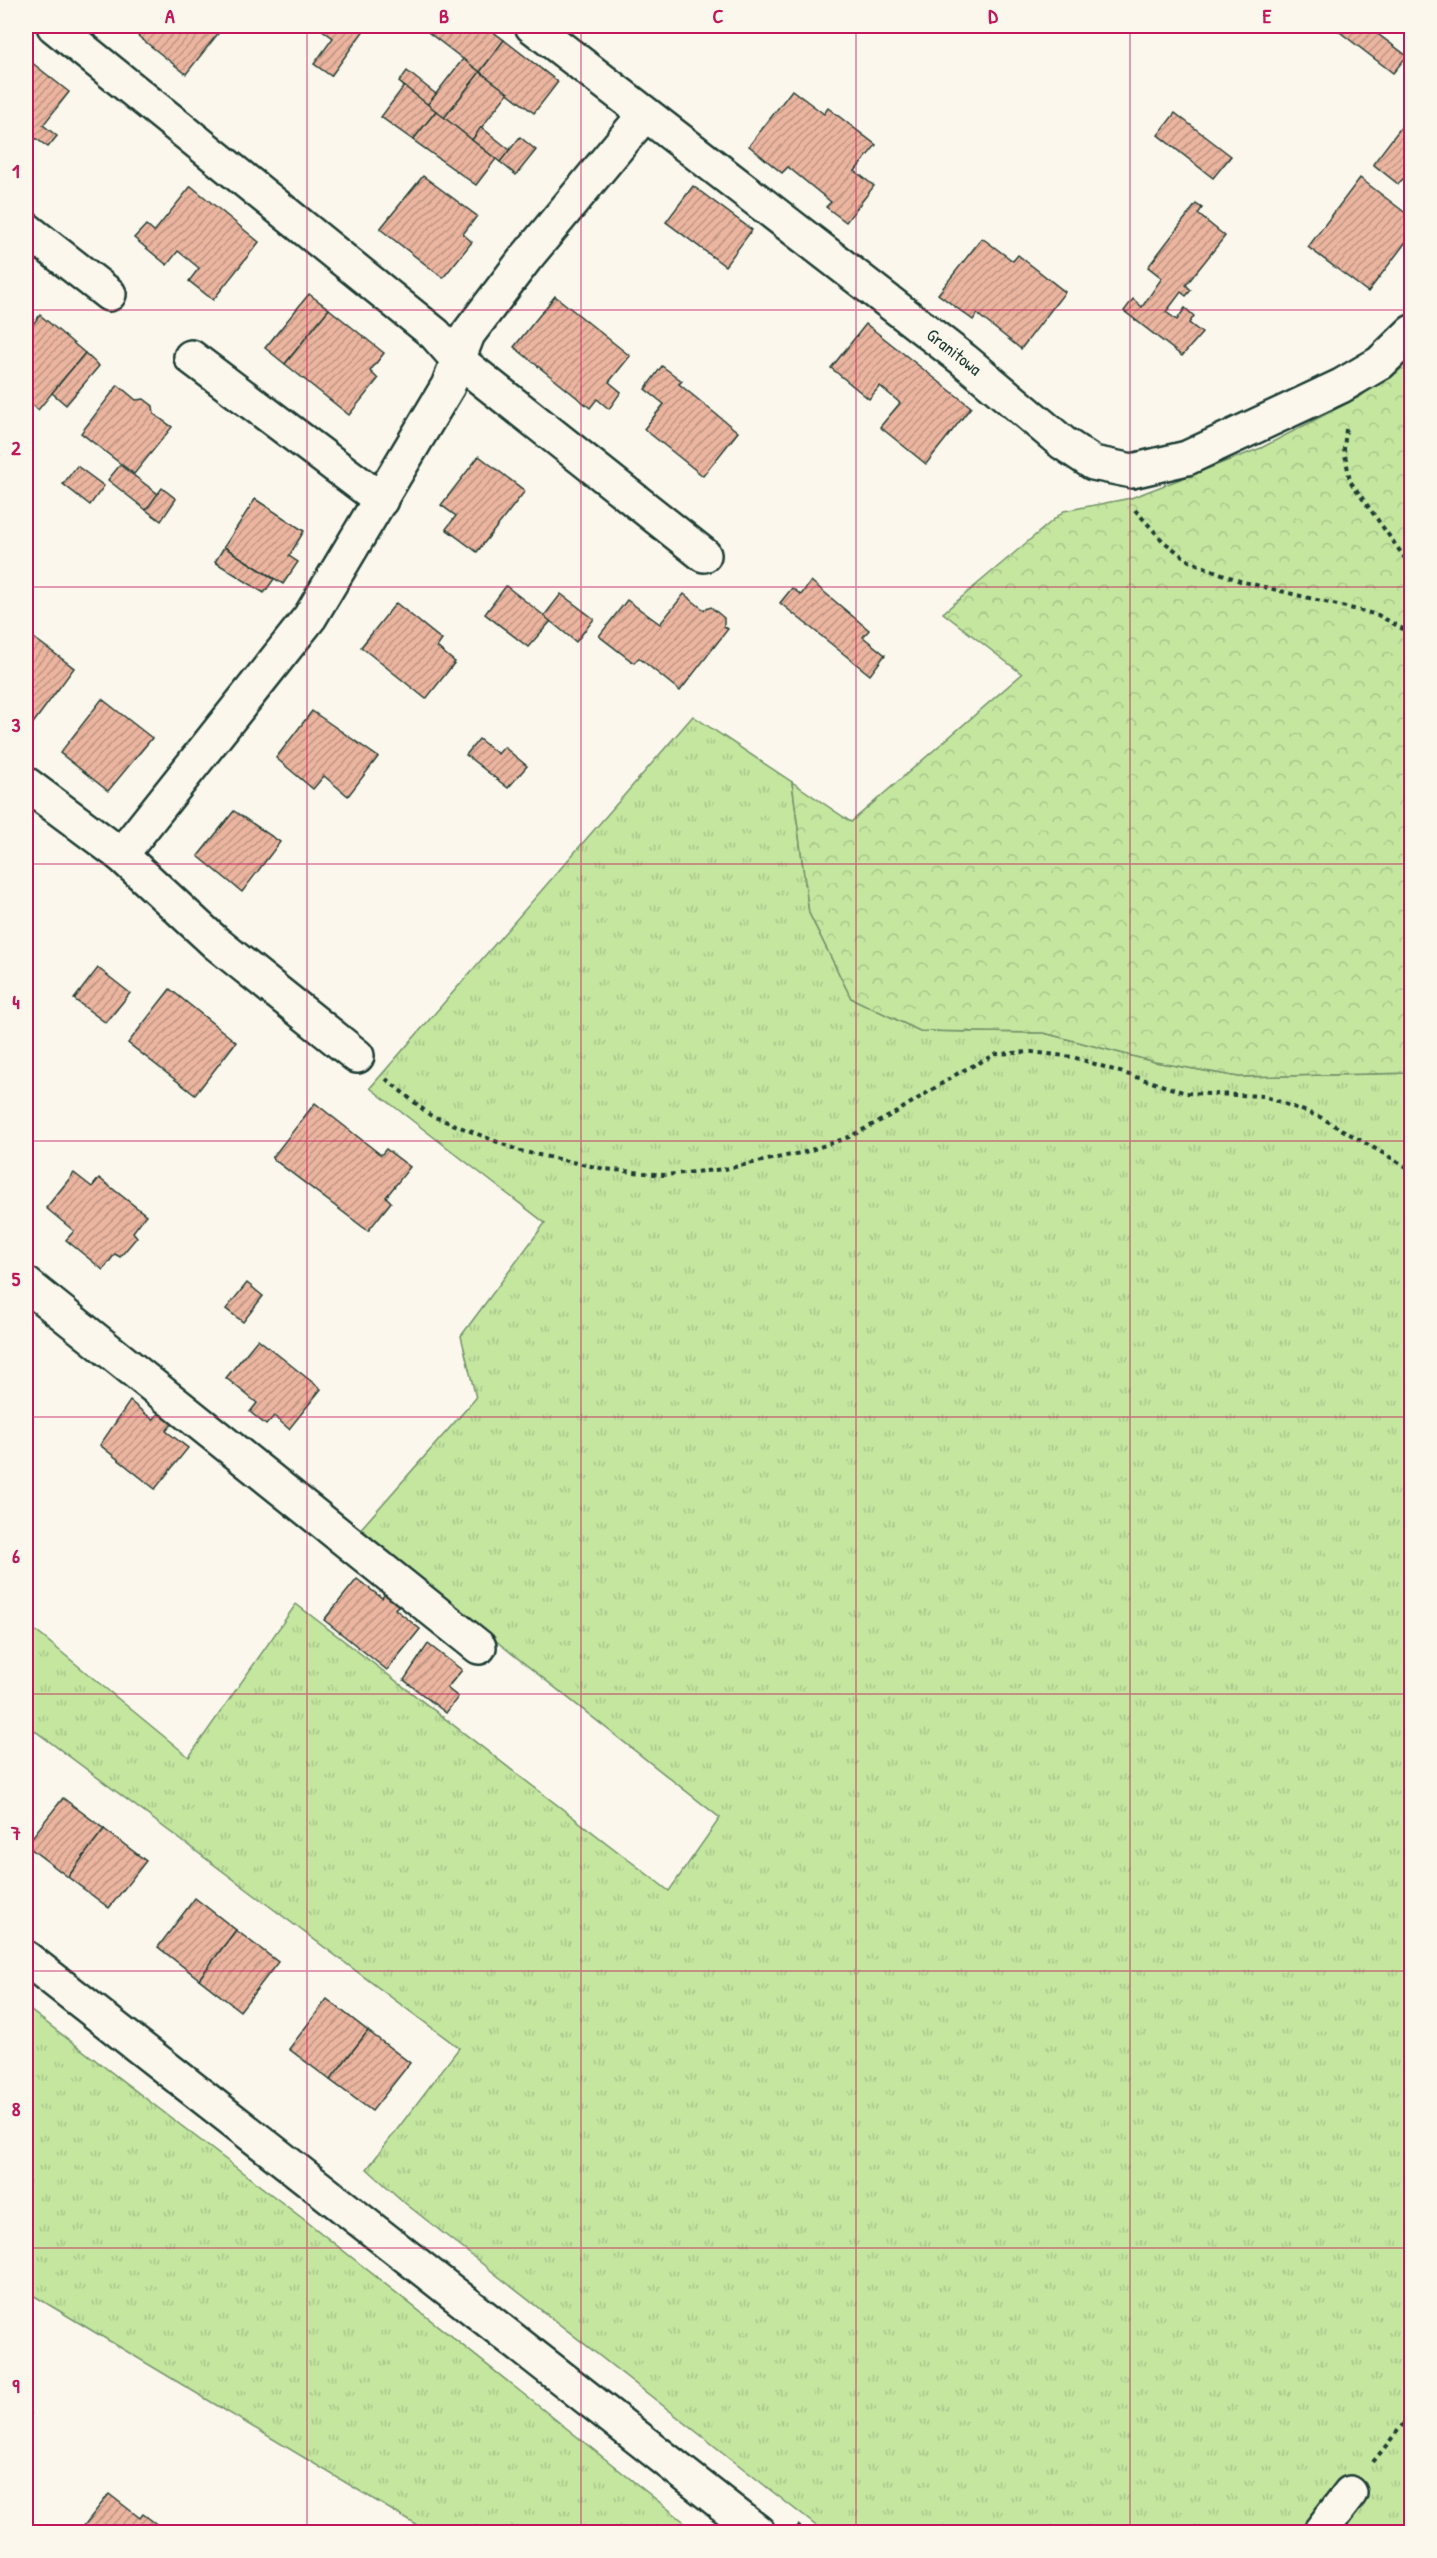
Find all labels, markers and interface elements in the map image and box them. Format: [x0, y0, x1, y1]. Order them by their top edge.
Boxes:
text: A [165, 2, 175, 29]
text: B [439, 2, 449, 29]
text: C [713, 2, 724, 29]
text: D [988, 2, 998, 29]
text: E [1263, 2, 1272, 29]
text: 1 [12, 157, 20, 184]
street label: Granitowa [922, 322, 987, 381]
text: 2 [11, 434, 21, 461]
text: 3 [12, 711, 21, 738]
text: 4 [12, 988, 20, 1015]
text: 5 [12, 1265, 21, 1292]
text: 6 [12, 1542, 20, 1569]
text: 7 [10, 1819, 21, 1846]
text: 8 [12, 2095, 21, 2122]
text: 9 [12, 2372, 20, 2399]

